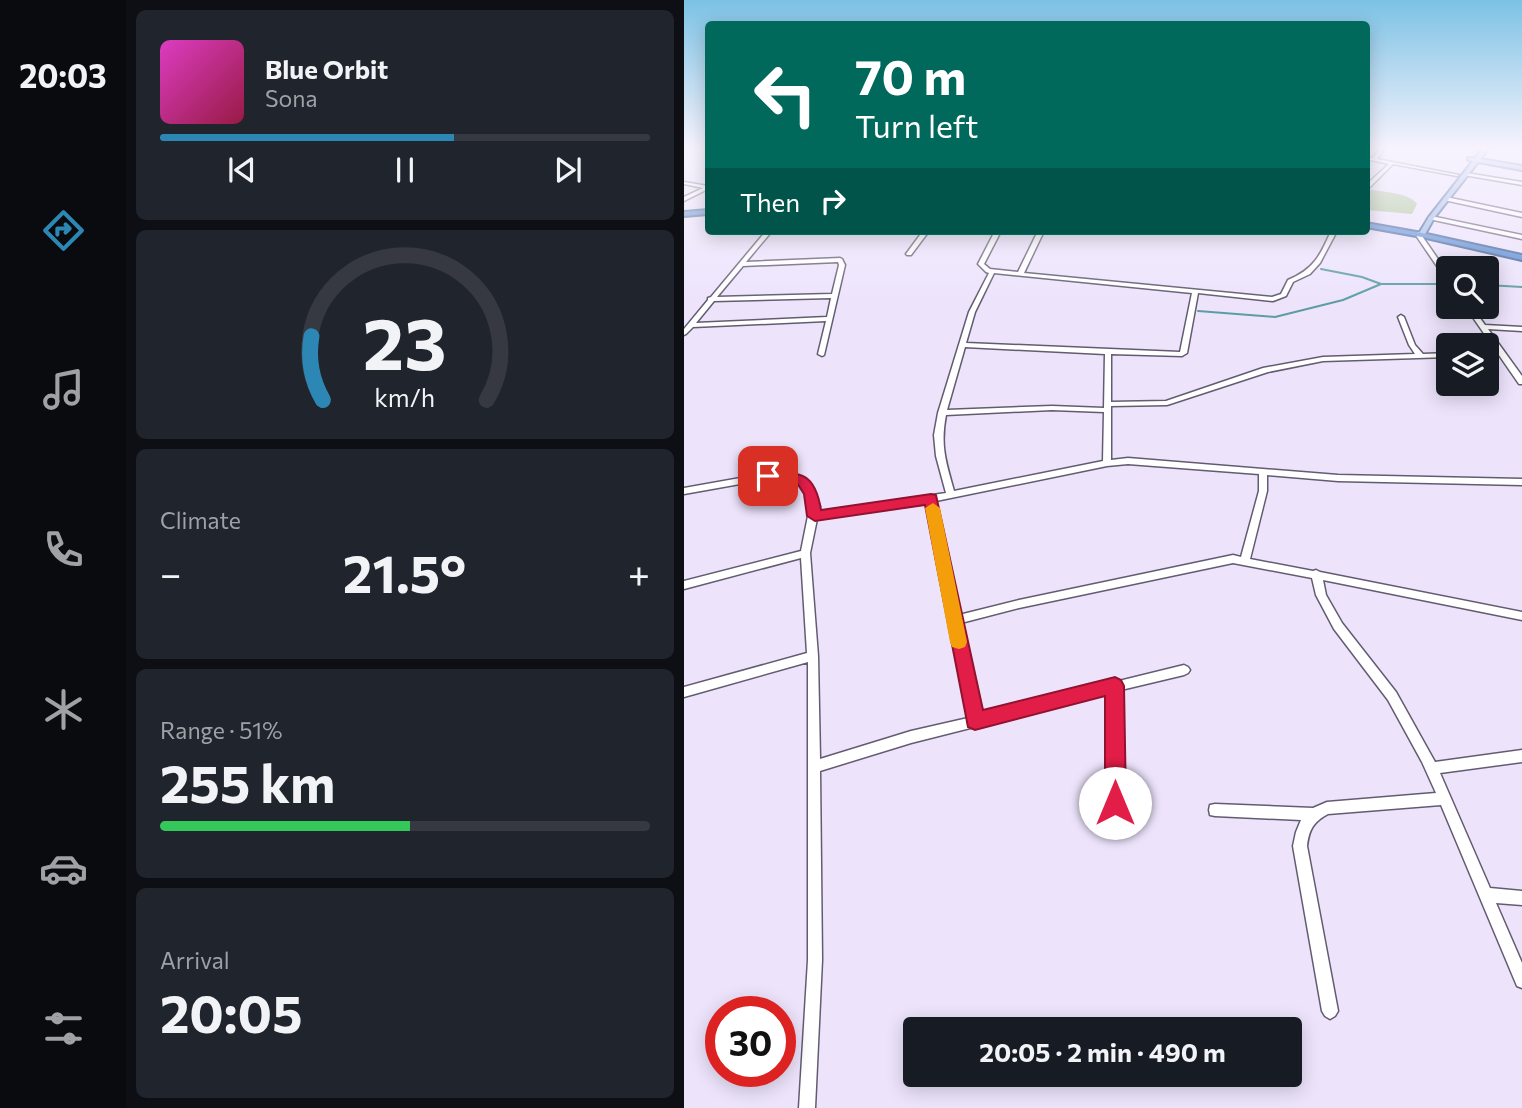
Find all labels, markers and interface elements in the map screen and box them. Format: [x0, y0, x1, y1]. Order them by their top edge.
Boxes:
text: 70 m [855, 45, 966, 105]
icon: left [740, 49, 831, 140]
text: Blue Orbit [265, 53, 388, 84]
text: 20:03 [19, 55, 107, 95]
text: Sona [265, 84, 317, 112]
text: Turn left [855, 105, 979, 145]
icon: previous [223, 151, 261, 189]
icon: pause [386, 151, 424, 189]
icon: next [549, 151, 587, 189]
icon: right [814, 182, 852, 220]
text: Then [740, 186, 800, 217]
icon: directions [39, 206, 88, 255]
map controls [1436, 256, 1499, 396]
button: search [1436, 256, 1499, 319]
text: 23 [363, 297, 447, 386]
button: layers [1436, 333, 1499, 396]
icon: music [39, 365, 88, 414]
text: km/h [375, 382, 435, 412]
pin [738, 446, 798, 506]
icon: arrive [749, 457, 787, 495]
text: Climate [160, 506, 241, 534]
icon: phone [39, 525, 88, 574]
text: 21.5° [343, 540, 466, 604]
text: − [160, 549, 182, 596]
text: + [628, 549, 650, 596]
icon: climate [39, 685, 88, 734]
text: Range · 51% [160, 716, 282, 744]
text: 255 km [160, 750, 335, 814]
position arrow [1078, 766, 1152, 840]
icon: car [39, 844, 88, 893]
text: Arrival [160, 946, 230, 974]
text: 20:05 [160, 980, 302, 1044]
speed limit sign: 30 [705, 996, 796, 1087]
icon: filters [39, 1004, 88, 1053]
text: 20:05 · 2 min · 490 m [979, 1036, 1226, 1067]

